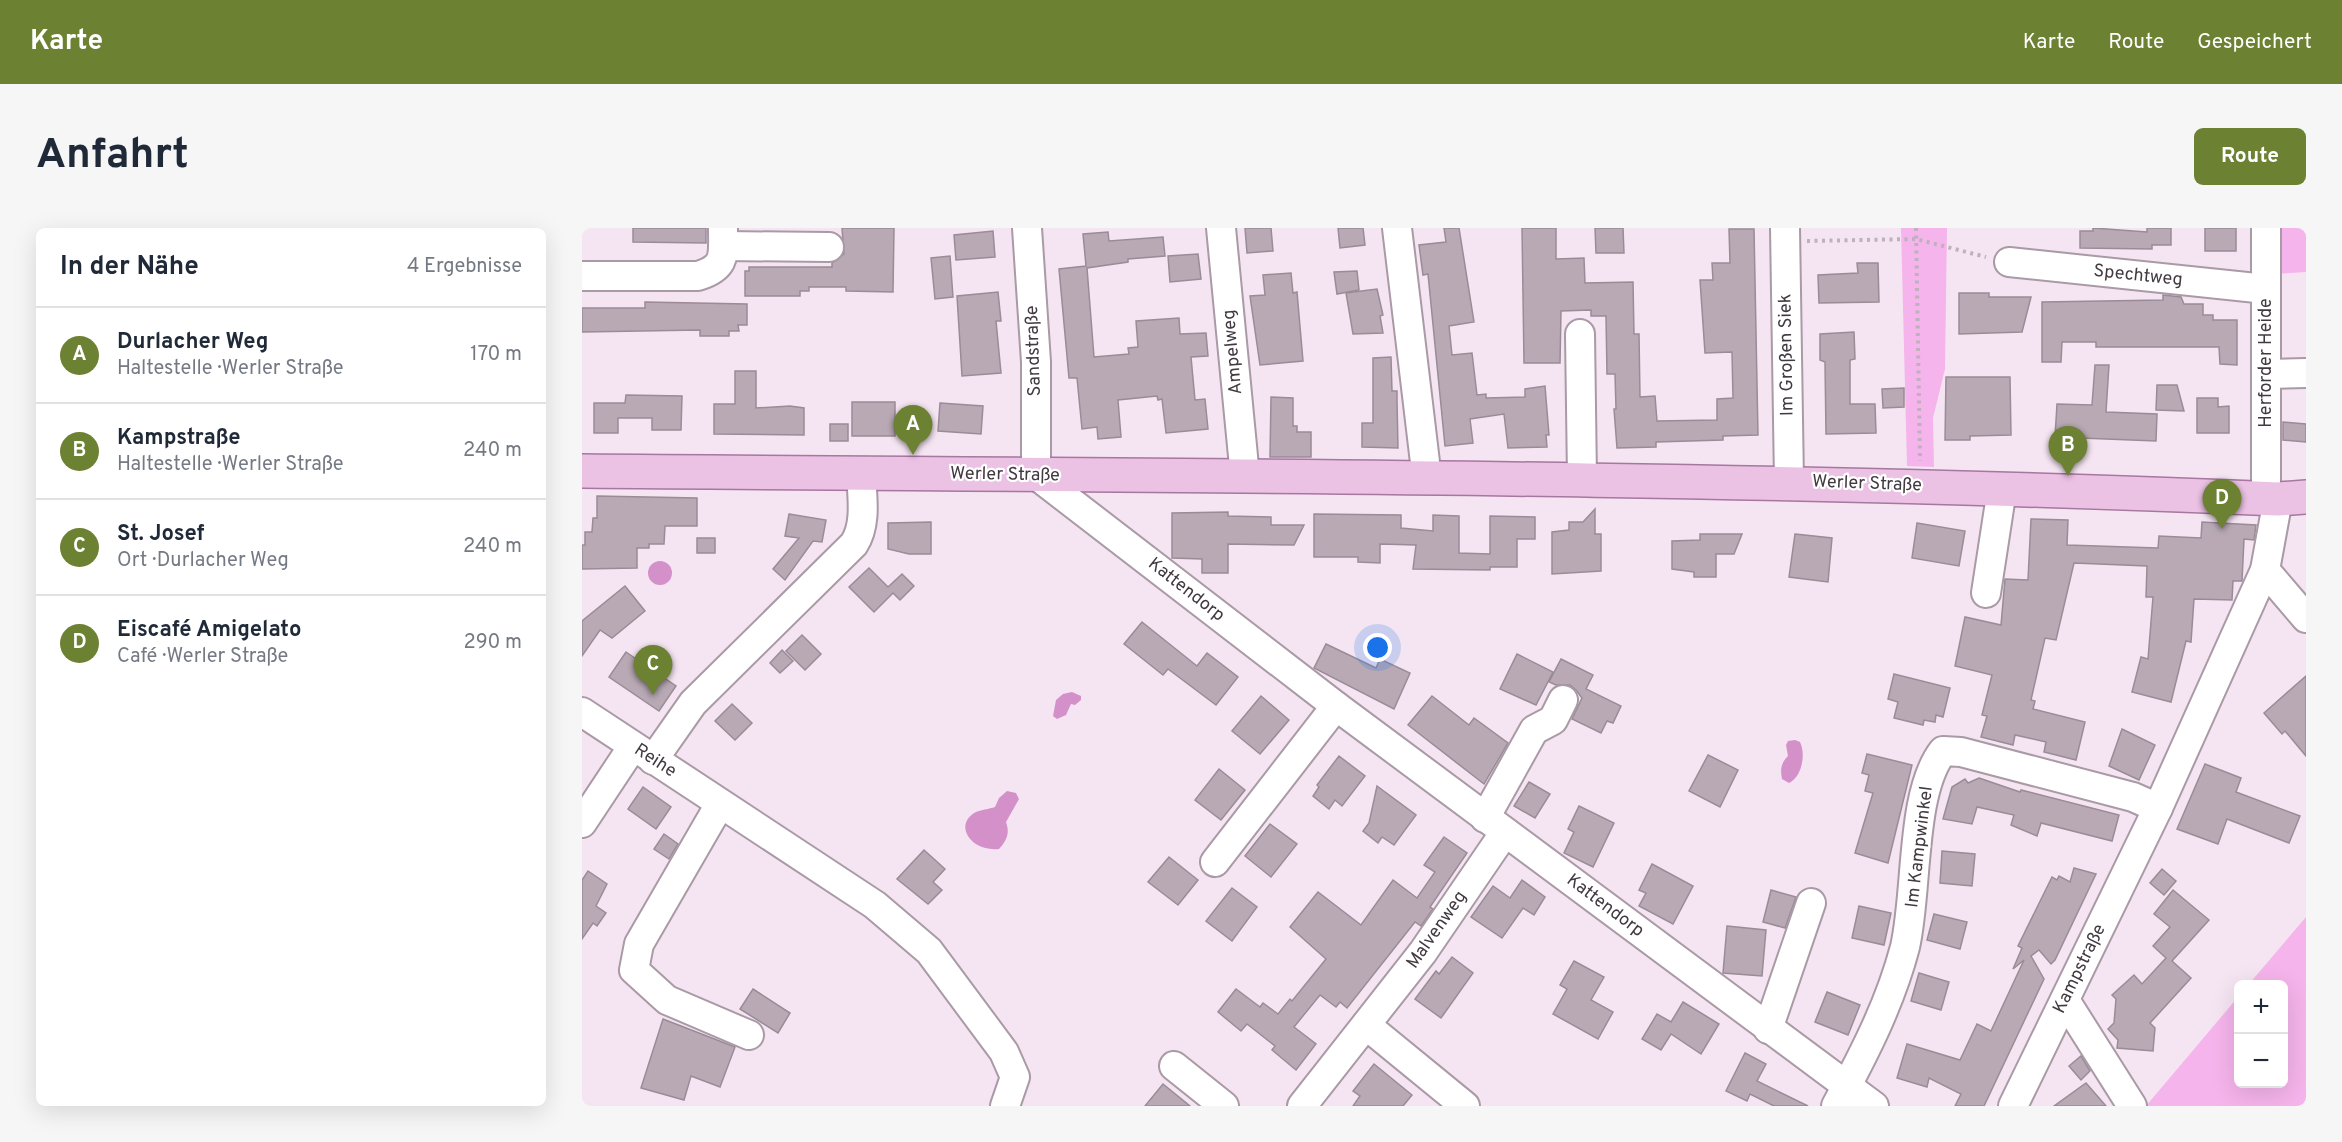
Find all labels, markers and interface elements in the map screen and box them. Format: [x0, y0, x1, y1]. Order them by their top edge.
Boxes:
text: Karte [30, 24, 103, 60]
text: Karte [2023, 29, 2075, 56]
text: Route [2108, 29, 2164, 56]
text: Gespeichert [2197, 29, 2312, 56]
button: Route [2194, 128, 2306, 185]
text: Anfahrt [36, 130, 189, 183]
text: In der Nähe [60, 251, 199, 284]
text: 4 Ergebnisse [407, 254, 522, 280]
street label: Spechtweg [2092, 260, 2184, 292]
street label: Im Großen Siek [1774, 294, 1800, 416]
street label: Herforder Heide [2255, 298, 2278, 428]
street label: Sandstraße [1021, 305, 1047, 397]
street label: Ampelweg [1218, 308, 1248, 396]
text: Durlacher Weg [117, 329, 269, 356]
text: A [72, 342, 87, 368]
text: 170 m [470, 342, 522, 368]
text: Haltestelle · Werler Straße [117, 356, 344, 382]
pin: A [894, 406, 932, 455]
text: Kampstraße [117, 425, 240, 452]
pin: B [2048, 426, 2088, 476]
text: B [73, 438, 86, 464]
text: 240 m [463, 438, 522, 464]
text: Haltestelle · Werler Straße [117, 452, 344, 478]
street label: Werler Straße [950, 463, 1060, 487]
street label: Werler Straße [1812, 471, 1922, 497]
pin: D [2202, 480, 2242, 529]
text: St. Josef [117, 521, 204, 548]
text: C [73, 534, 86, 560]
text: 240 m [463, 534, 522, 560]
text: Ort · Durlacher Weg [117, 548, 289, 574]
street label: Kattendorp [1143, 553, 1229, 627]
text: Eiscafé Amigelato [117, 617, 301, 644]
text: D [72, 630, 87, 656]
text: 290 m [464, 630, 522, 656]
your location [1363, 633, 1392, 662]
text: Café · Werler Straße [117, 644, 288, 670]
pin: C [634, 646, 672, 695]
street label: Reihe [629, 739, 681, 783]
street label: Im Kampwinkel [1901, 785, 1939, 909]
street label: Kattendorp [1562, 869, 1648, 943]
street label: Malvenweg [1402, 887, 1472, 973]
street label: Kampstraße [2048, 920, 2112, 1018]
map controls [2234, 980, 2288, 1088]
button: + [2234, 980, 2288, 1034]
button: − [2234, 1034, 2288, 1088]

